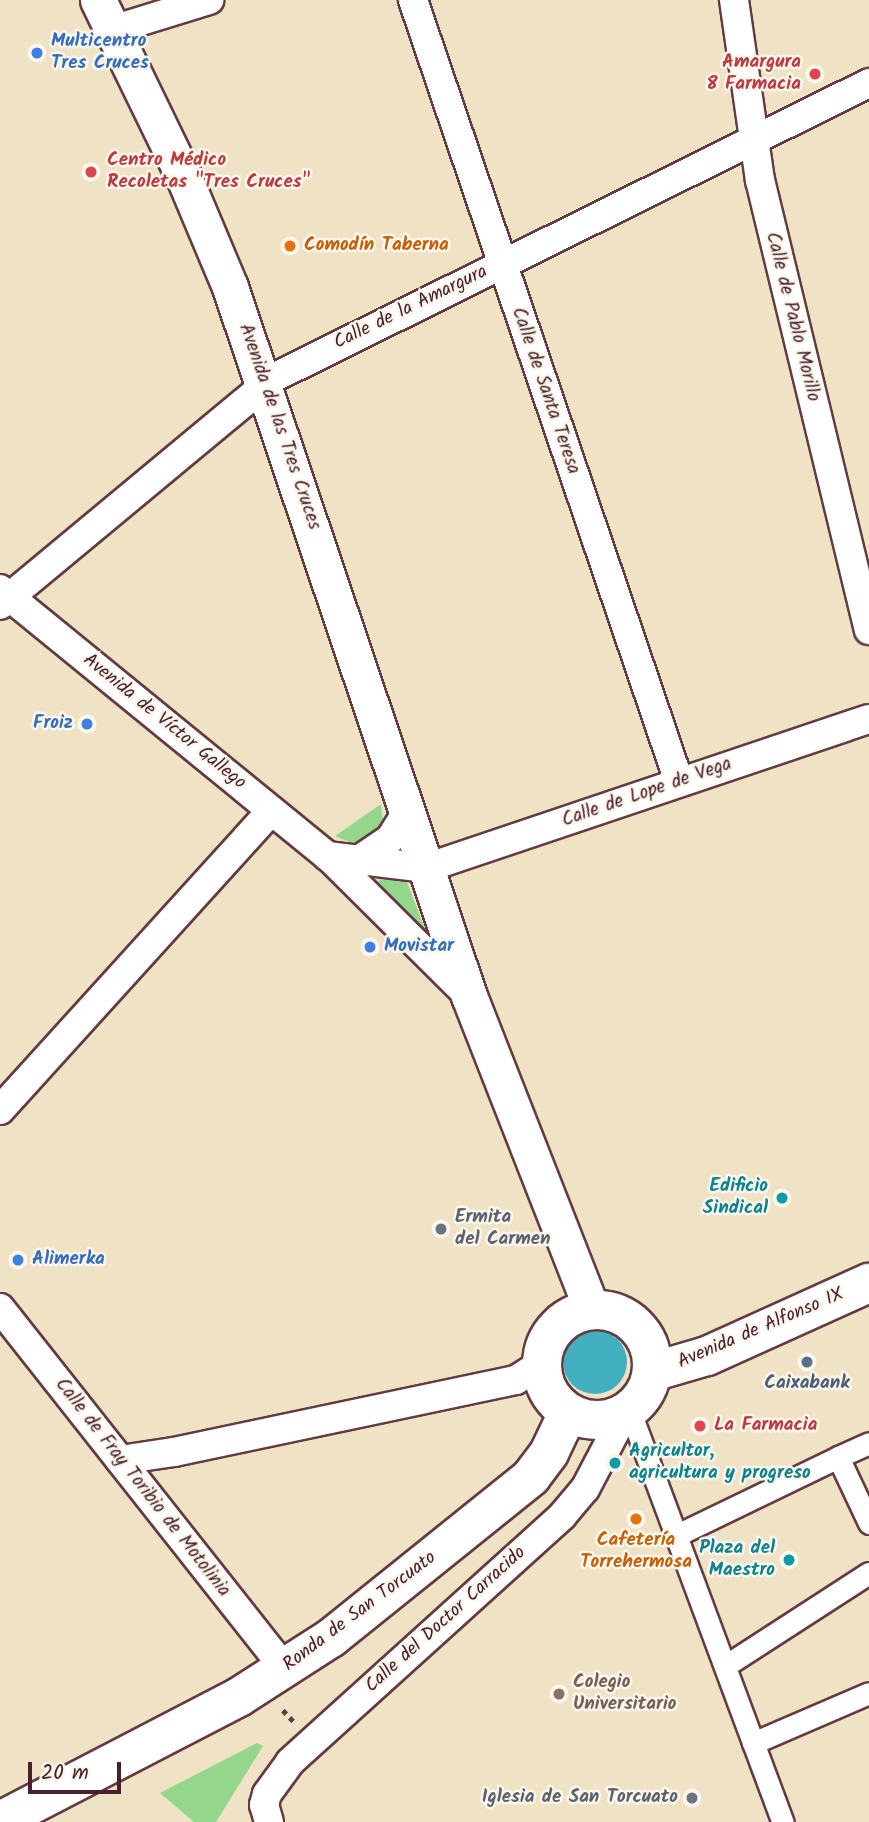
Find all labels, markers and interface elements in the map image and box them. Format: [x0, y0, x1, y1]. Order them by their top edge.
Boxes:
place label: Multicentro Tres Cruces [51, 31, 149, 75]
marker: Multicentro Tres Cruces [29, 45, 45, 61]
place label: Amargura 8 Farmacia [706, 52, 801, 96]
marker: Amargura 8 Farmacia [807, 66, 823, 82]
place label: Centro Médico Recoletas "Tres Cruces" [107, 150, 311, 194]
marker: Centro Médico Recoletas "Tres Cruces" [81, 162, 101, 182]
street label: Calle de Pablo Morillo [760, 230, 824, 404]
place label: Comodín Taberna [304, 235, 449, 257]
marker: Comodín Taberna [282, 238, 298, 254]
street label: Calle de la Amargura [331, 261, 491, 355]
street label: Calle de Santa Teresa [506, 305, 584, 477]
street label: Avenida de las Tres Cruces [233, 321, 325, 533]
street label: Avenida de Víctor Gallego [78, 649, 250, 795]
place label: Froiz [33, 713, 73, 735]
marker: Froiz [79, 716, 95, 732]
street label: Calle de Lope de Vega [559, 753, 735, 833]
place label: Movistar [384, 936, 454, 958]
marker: Movistar [362, 939, 378, 955]
place label: Edificio Sindical [703, 1176, 768, 1220]
marker: Edificio Sindical [774, 1190, 790, 1206]
place label: Ermita del Carmen [455, 1207, 551, 1251]
marker: Ermita del Carmen [433, 1221, 449, 1237]
place label: Alimerka [32, 1249, 105, 1271]
marker: Alimerka [10, 1252, 26, 1268]
street label: Avenida de Alfonso IX [674, 1284, 848, 1374]
marker: Caixabank [799, 1354, 815, 1370]
place label: Caixabank [764, 1373, 850, 1395]
street label: Calle de Fray Toribio de Motolinia [49, 1374, 235, 1602]
place label: La Farmacia [714, 1415, 817, 1437]
marker: La Farmacia [692, 1418, 708, 1434]
place label: Agricultor, agricultura y progreso [629, 1441, 811, 1485]
marker: Agricultor, agricultura y progreso [607, 1455, 623, 1471]
marker: Cafetería Torrehermosa [628, 1511, 644, 1527]
place label: Cafetería Torrehermosa [580, 1530, 692, 1574]
place label: Plaza del Maestro [699, 1538, 775, 1582]
street label: Calle del Doctor Carracido [361, 1542, 531, 1698]
street label: Ronda de San Torcuato [279, 1547, 441, 1677]
marker: Plaza del Maestro [781, 1552, 797, 1568]
place label: Colegio Universitario [573, 1672, 676, 1716]
marker: Colegio Universitario [551, 1686, 567, 1702]
scale bar [32, 1748, 124, 1792]
text: 20 m [41, 1757, 89, 1790]
place label: Iglesia de San Torcuato [482, 1787, 678, 1809]
marker: Iglesia de San Torcuato [684, 1790, 700, 1806]

